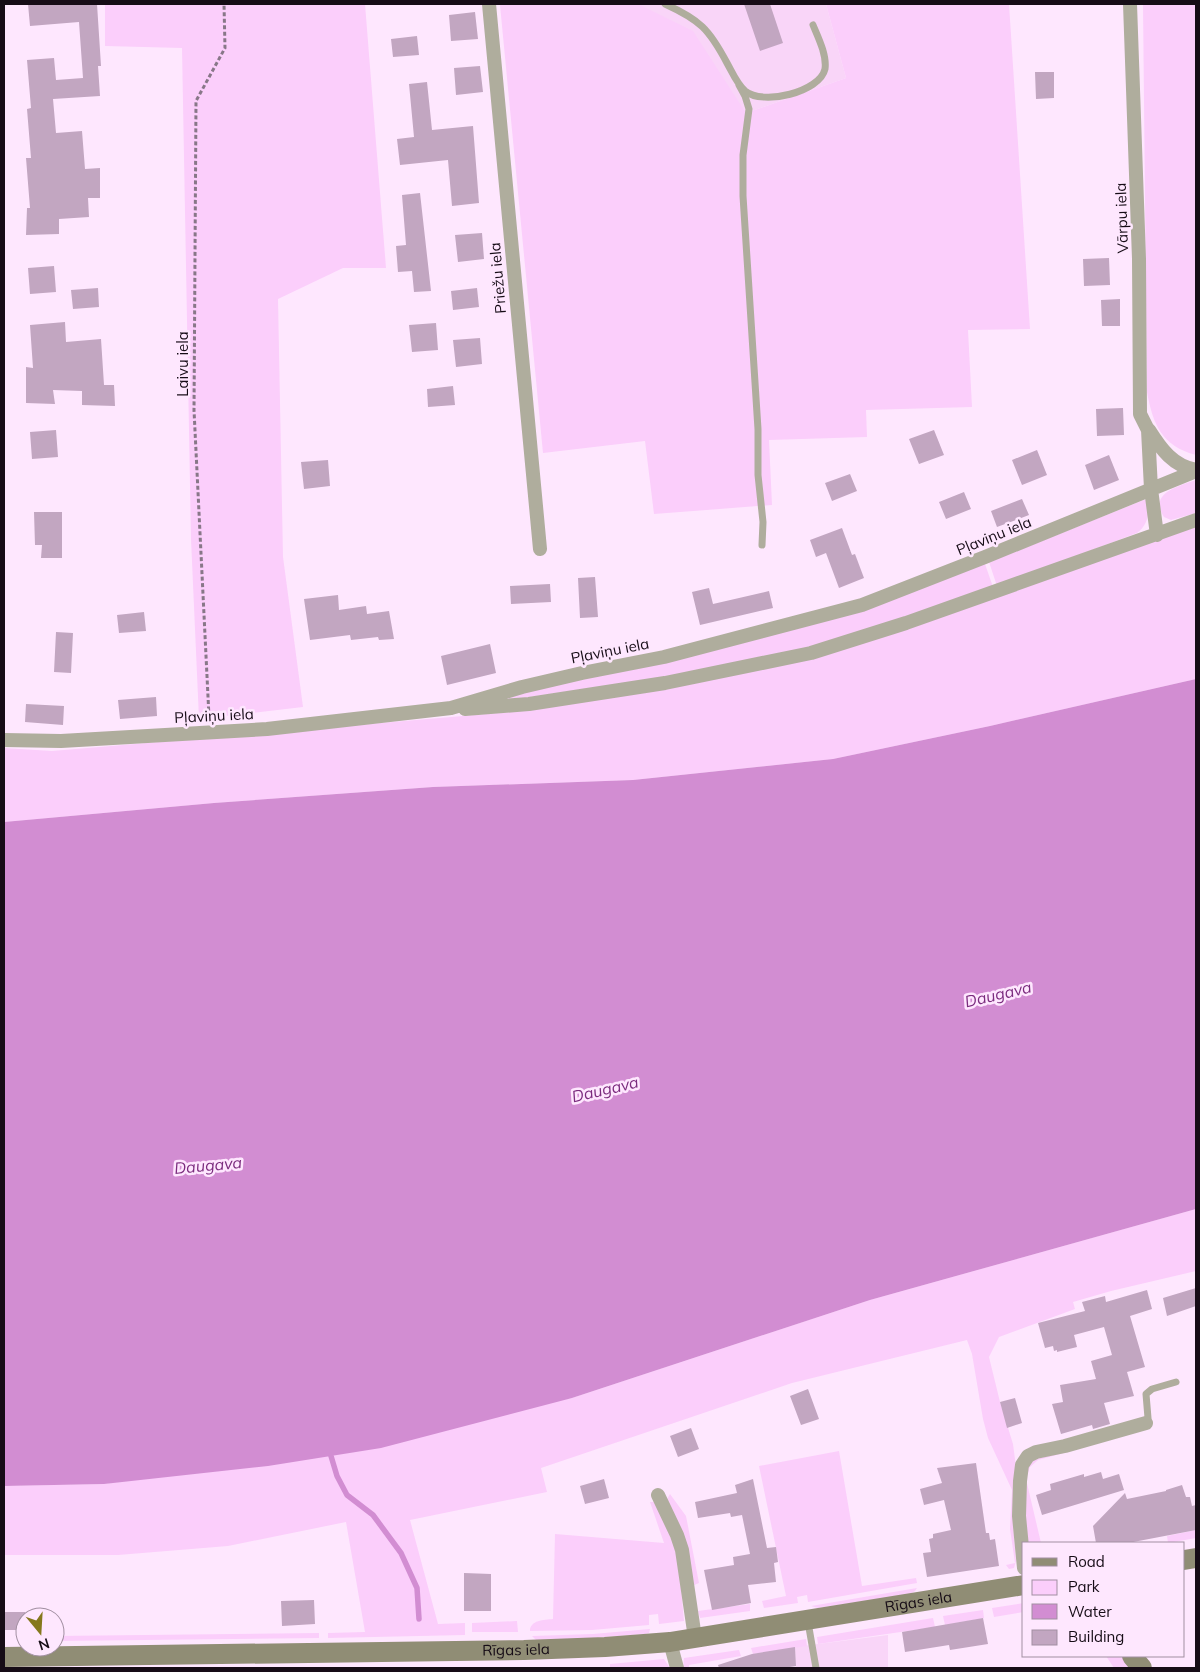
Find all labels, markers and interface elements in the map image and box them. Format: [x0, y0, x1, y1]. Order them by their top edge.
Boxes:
street label: Vārpu iela [1111, 182, 1132, 254]
street label: Priežu iela [485, 242, 510, 314]
street label: Laivu iela [173, 331, 192, 397]
street label: Pļaviņu iela [953, 512, 1034, 559]
street label: Pļaviņu iela [569, 634, 651, 667]
street label: Pļaviņu iela [174, 704, 254, 727]
water label: Daugava [963, 977, 1034, 1011]
water label: Daugava [570, 1072, 641, 1106]
water label: Daugava [173, 1152, 243, 1178]
legend [1022, 1542, 1185, 1657]
text: Road [1068, 1552, 1105, 1571]
text: Park [1068, 1577, 1100, 1596]
street label: Rīgas iela [883, 1587, 953, 1616]
text: Water [1068, 1602, 1112, 1621]
north arrow [15, 1607, 65, 1657]
text: Building [1068, 1627, 1124, 1646]
text: N [36, 1634, 52, 1655]
street label: Rīgas iela [482, 1639, 550, 1660]

